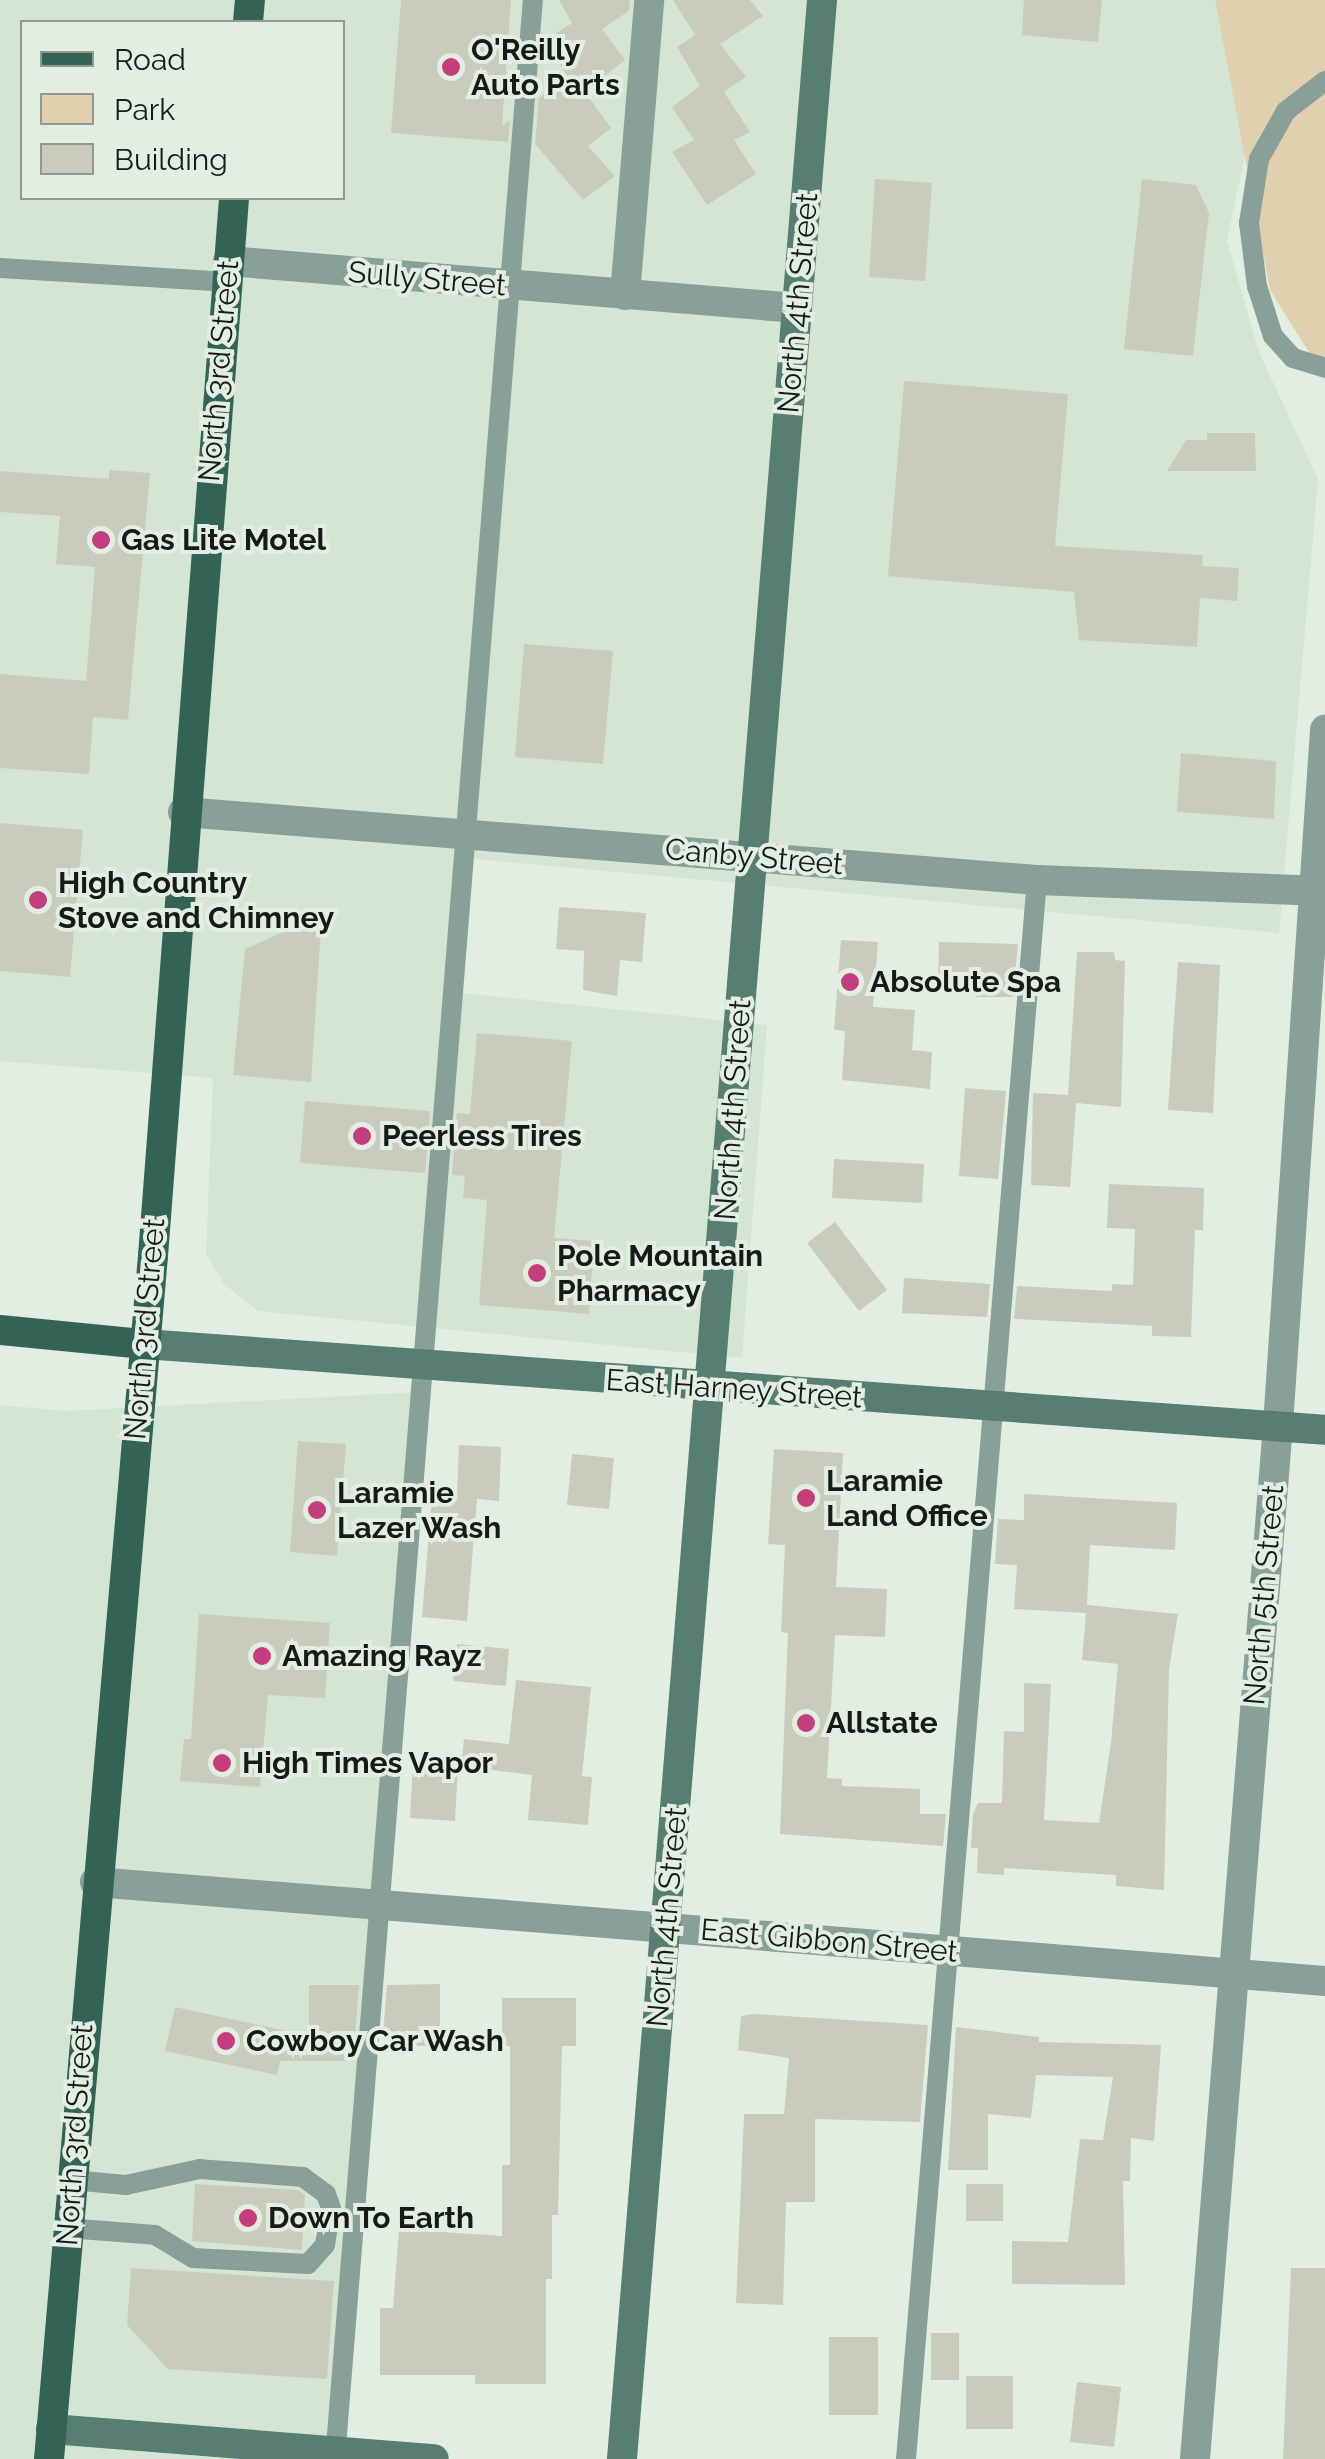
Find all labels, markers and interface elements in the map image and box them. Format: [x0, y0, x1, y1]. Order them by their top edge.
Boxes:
legend [20, 20, 345, 200]
place label: O'Reilly Auto Parts [471, 32, 620, 102]
text: Road [114, 42, 186, 77]
marker: O'Reilly Auto Parts [440, 56, 462, 78]
text: Park [114, 92, 175, 127]
text: Building [114, 142, 228, 177]
street label: North 4th Street [770, 191, 826, 415]
street label: Sully Street [346, 254, 508, 304]
street label: North 3rd Street [191, 259, 247, 483]
place label: Gas Lite Motel [121, 522, 326, 558]
marker: Gas Lite Motel [90, 529, 112, 551]
street label: Canby Street [663, 831, 845, 883]
place label: High Country Stove and Chimney [58, 865, 334, 936]
marker: High Country Stove and Chimney [27, 889, 49, 911]
place label: Absolute Spa [870, 964, 1061, 1000]
marker: Absolute Spa [839, 971, 861, 993]
street label: North 4th Street [707, 998, 759, 1222]
place label: Peerless Tires [382, 1118, 583, 1154]
marker: Peerless Tires [351, 1125, 373, 1147]
street label: North 3rd Street [117, 1217, 173, 1441]
place label: Pole Mountain Pharmacy [557, 1238, 763, 1308]
marker: Pole Mountain Pharmacy [526, 1262, 548, 1284]
street label: East Harney Street [604, 1362, 864, 1416]
place label: Laramie Land Office [826, 1463, 988, 1534]
place label: Laramie Lazer Wash [337, 1475, 503, 1546]
street label: North 5th Street [1236, 1483, 1292, 1707]
marker: Laramie Land Office [795, 1487, 817, 1509]
marker: Laramie Lazer Wash [306, 1499, 328, 1521]
place label: Amazing Rayz [282, 1638, 482, 1674]
marker: Amazing Rayz [251, 1645, 273, 1667]
place label: Allstate [826, 1705, 938, 1741]
marker: Allstate [795, 1712, 817, 1734]
place label: High Times Vapor [242, 1745, 495, 1781]
marker: High Times Vapor [211, 1752, 233, 1774]
street label: North 4th Street [639, 1805, 695, 2029]
street label: East Gibbon Street [699, 1912, 959, 1970]
street label: North 3rd Street [49, 2023, 101, 2247]
place label: Cowboy Car Wash [246, 2023, 506, 2059]
marker: Cowboy Car Wash [215, 2030, 237, 2052]
place label: Down To Earth [268, 2200, 475, 2236]
marker: Down To Earth [237, 2207, 259, 2229]

